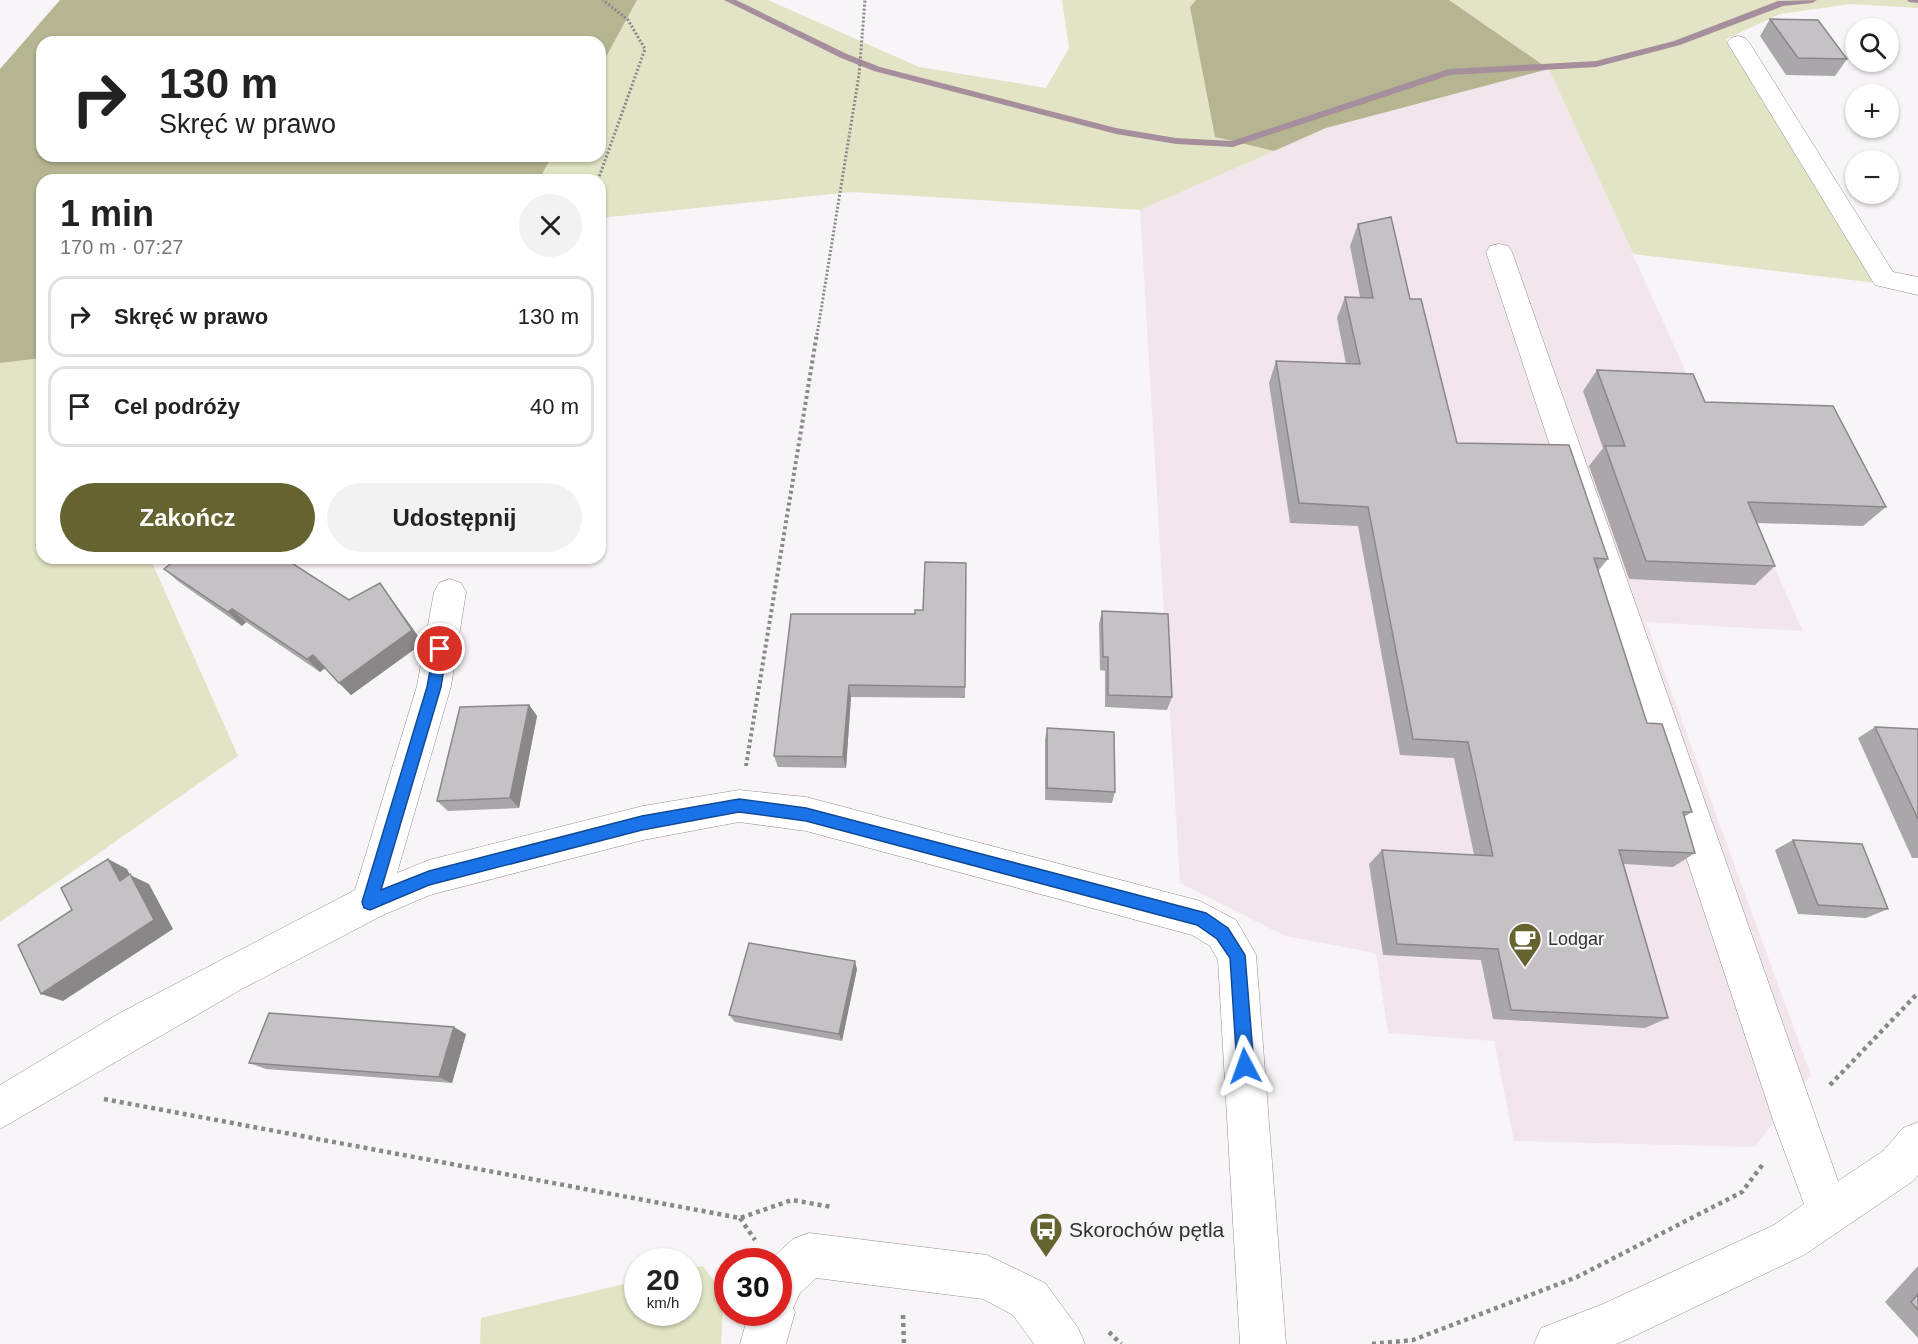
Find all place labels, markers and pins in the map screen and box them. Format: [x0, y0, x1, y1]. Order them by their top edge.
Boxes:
pin [414, 623, 465, 674]
cafe icon: Lodgar [1507, 921, 1543, 968]
place label: Lodgar [1548, 929, 1604, 949]
bus stop icon: Skorochów pętla [1028, 1211, 1064, 1258]
place label: Skorochów pętla [1069, 1218, 1225, 1241]

